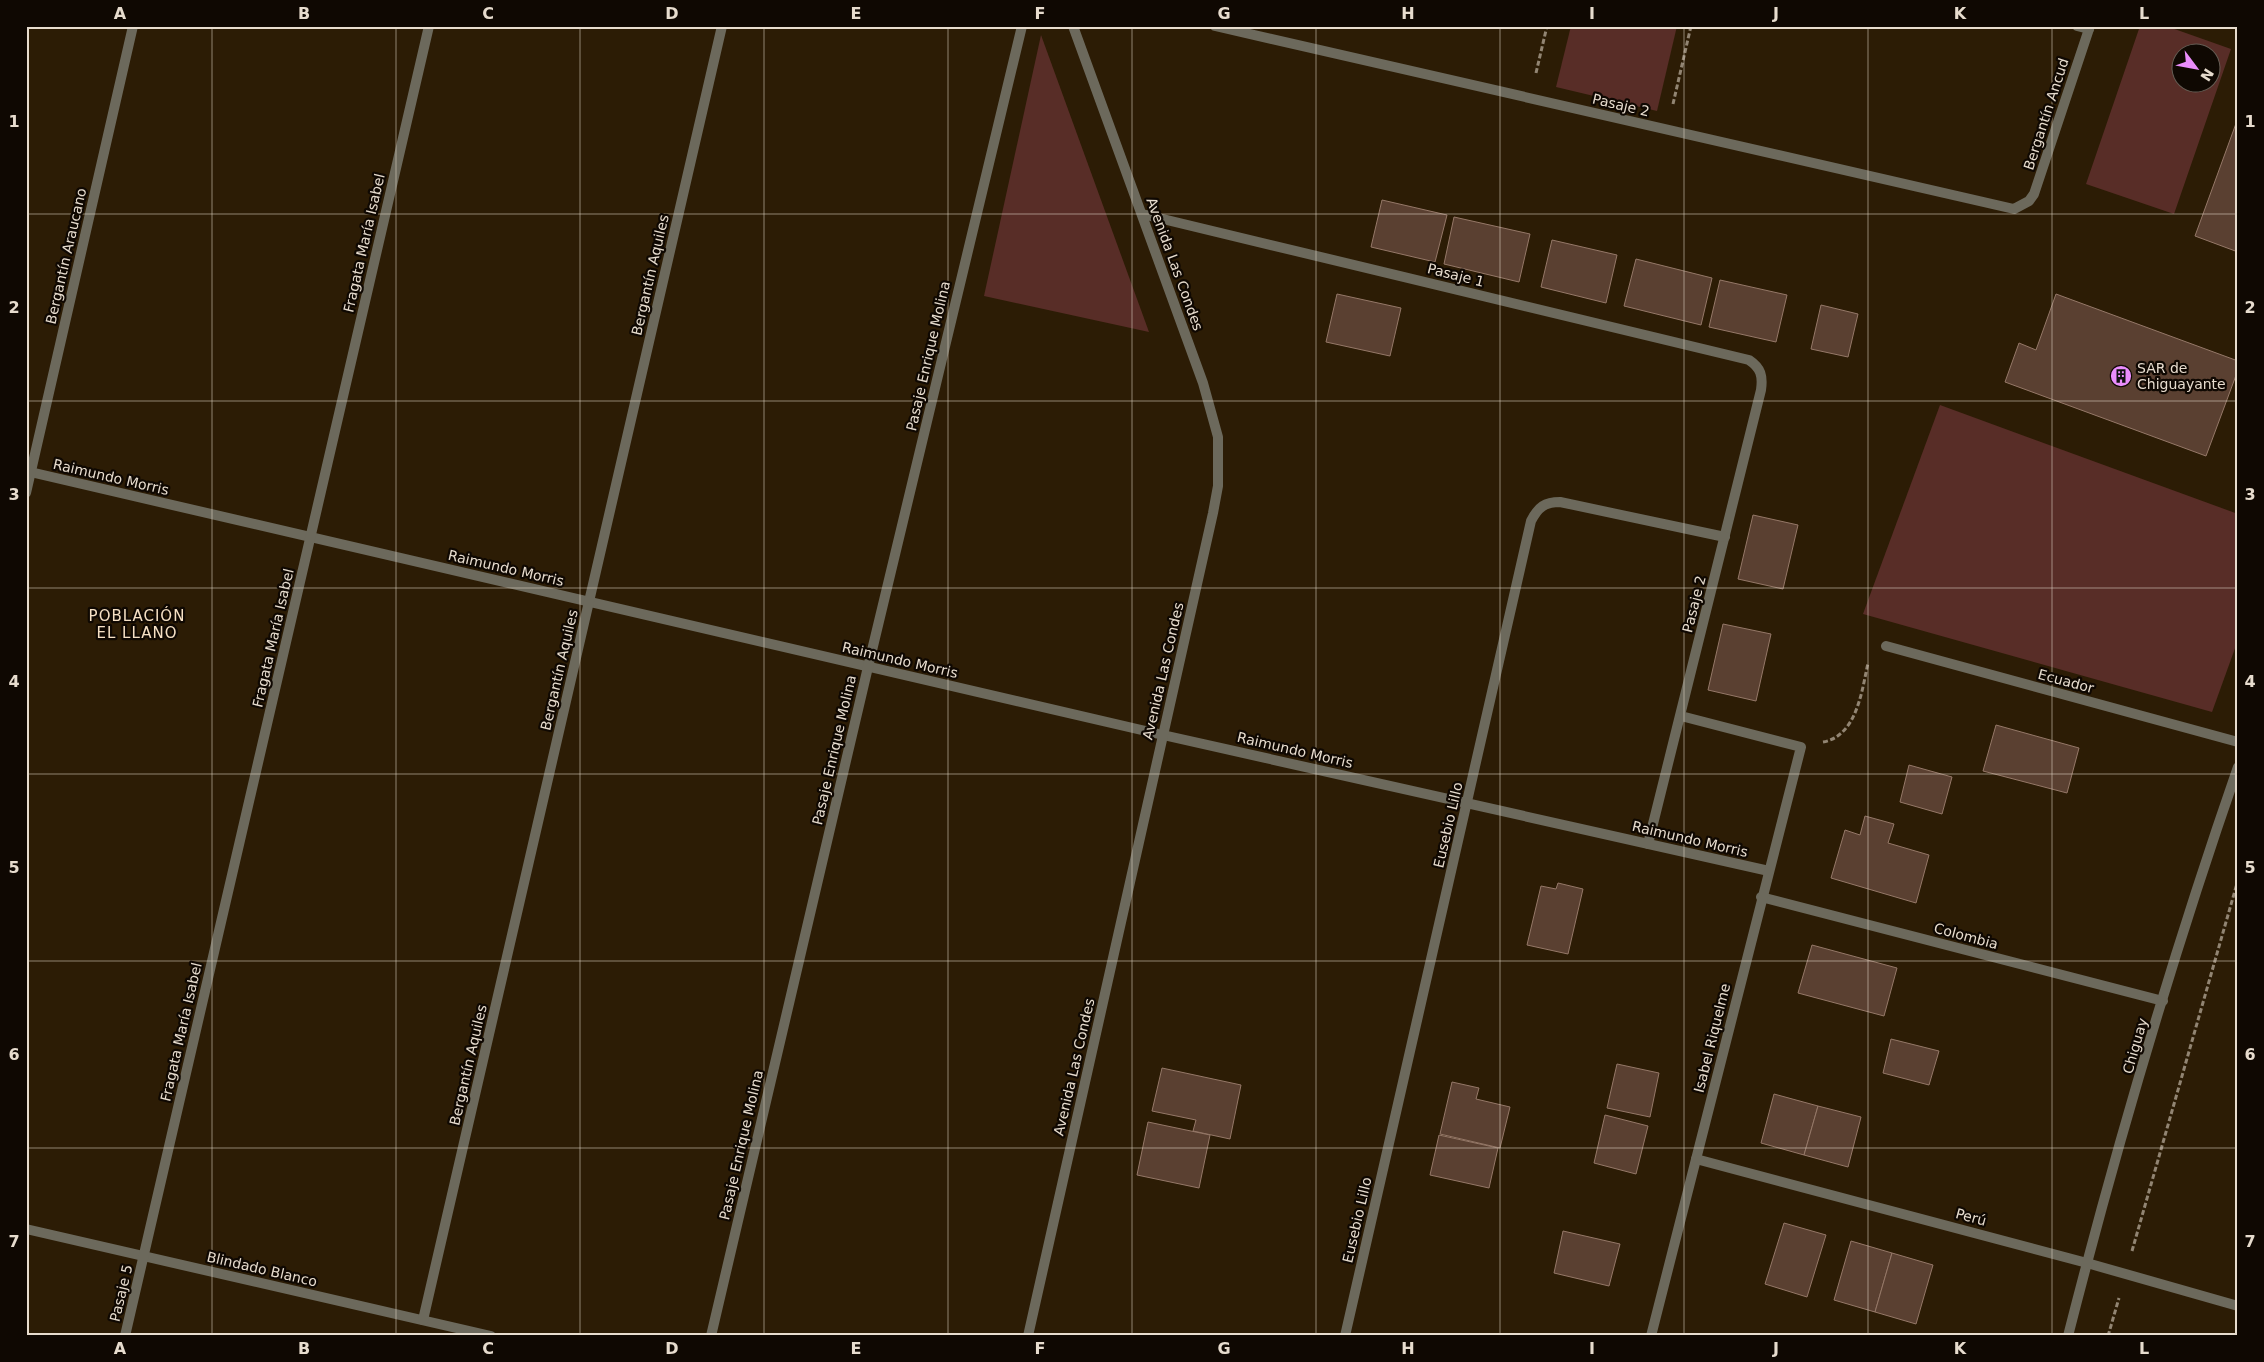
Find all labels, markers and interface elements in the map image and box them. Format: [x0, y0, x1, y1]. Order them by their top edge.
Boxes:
text: A [114, 4, 127, 23]
text: B [298, 4, 310, 23]
text: C [482, 4, 494, 23]
text: D [665, 4, 679, 23]
text: E [851, 4, 861, 23]
text: F [1035, 4, 1045, 23]
text: G [1217, 4, 1231, 23]
text: H [1401, 4, 1415, 23]
text: I [1589, 4, 1595, 23]
text: J [1772, 4, 1779, 23]
text: K [1954, 4, 1967, 23]
text: L [2139, 4, 2149, 23]
north arrow [2172, 42, 2222, 92]
street label: Bergantín Ancud [2020, 56, 2072, 172]
text: N [2197, 66, 2217, 84]
street label: Pasaje 2 [1591, 91, 1651, 119]
text: 1 [8, 112, 20, 131]
text: 1 [2244, 112, 2256, 131]
street label: Fragata María Isabel [340, 172, 388, 314]
street label: Bergantín Araucano [43, 186, 89, 326]
street label: Avenida Las Condes [1143, 195, 1207, 333]
street label: Bergantín Aquiles [628, 213, 672, 337]
street label: Pasaje 1 [1426, 260, 1486, 290]
street label: Pasaje Enrique Molina [903, 280, 953, 432]
text: 2 [8, 298, 20, 317]
text: 2 [2244, 298, 2256, 317]
place label: SAR de Chiguayante [2137, 360, 2226, 392]
building icon: SAR de Chiguayante [2109, 364, 2133, 388]
street label: Raimundo Morris [52, 456, 170, 498]
text: 3 [8, 485, 20, 504]
text: 3 [2244, 485, 2256, 504]
street label: Raimundo Morris [447, 547, 565, 589]
street label: Fragata María Isabel [249, 567, 297, 709]
street label: Pasaje 2 [1679, 574, 1709, 634]
street label: Avenida Las Condes [1139, 601, 1187, 741]
district label: POBLACIÓN EL LLANO [89, 606, 185, 642]
street label: Bergantín Aquiles [537, 608, 581, 732]
street label: Raimundo Morris [841, 639, 959, 681]
street label: Ecuador [2036, 666, 2096, 696]
text: 4 [8, 672, 20, 691]
text: 4 [2244, 672, 2256, 691]
street label: Pasaje Enrique Molina [809, 674, 859, 826]
street label: Raimundo Morris [1236, 729, 1354, 771]
street label: Eusebio Lillo [1430, 781, 1466, 869]
street label: Raimundo Morris [1631, 818, 1749, 860]
text: 5 [8, 858, 20, 877]
text: 5 [2244, 858, 2256, 877]
street label: Colombia [1932, 920, 2000, 952]
street label: Fragata María Isabel [157, 961, 205, 1103]
street label: Isabel Riquelme [1691, 982, 1733, 1094]
street label: Avenida Las Condes [1050, 997, 1098, 1137]
street label: Bergantín Aquiles [446, 1003, 490, 1127]
street label: Chiguay [2119, 1016, 2151, 1076]
text: 6 [8, 1045, 20, 1064]
text: 6 [2244, 1045, 2256, 1064]
street label: Pasaje Enrique Molina [716, 1069, 766, 1221]
street label: Eusebio Lillo [1339, 1176, 1375, 1264]
street label: Perú [1954, 1205, 1988, 1229]
text: 7 [8, 1232, 20, 1251]
text: 7 [2244, 1232, 2256, 1251]
street label: Blindado Blanco [205, 1249, 319, 1289]
street label: Pasaje 5 [107, 1263, 135, 1323]
text: A [114, 1339, 127, 1358]
text: B [298, 1339, 310, 1358]
text: C [482, 1339, 494, 1358]
text: D [665, 1339, 679, 1358]
text: E [851, 1339, 861, 1358]
text: F [1035, 1339, 1045, 1358]
text: G [1217, 1339, 1231, 1358]
text: H [1401, 1339, 1415, 1358]
text: I [1589, 1339, 1595, 1358]
text: J [1772, 1339, 1779, 1358]
text: K [1954, 1339, 1967, 1358]
text: L [2139, 1339, 2149, 1358]

